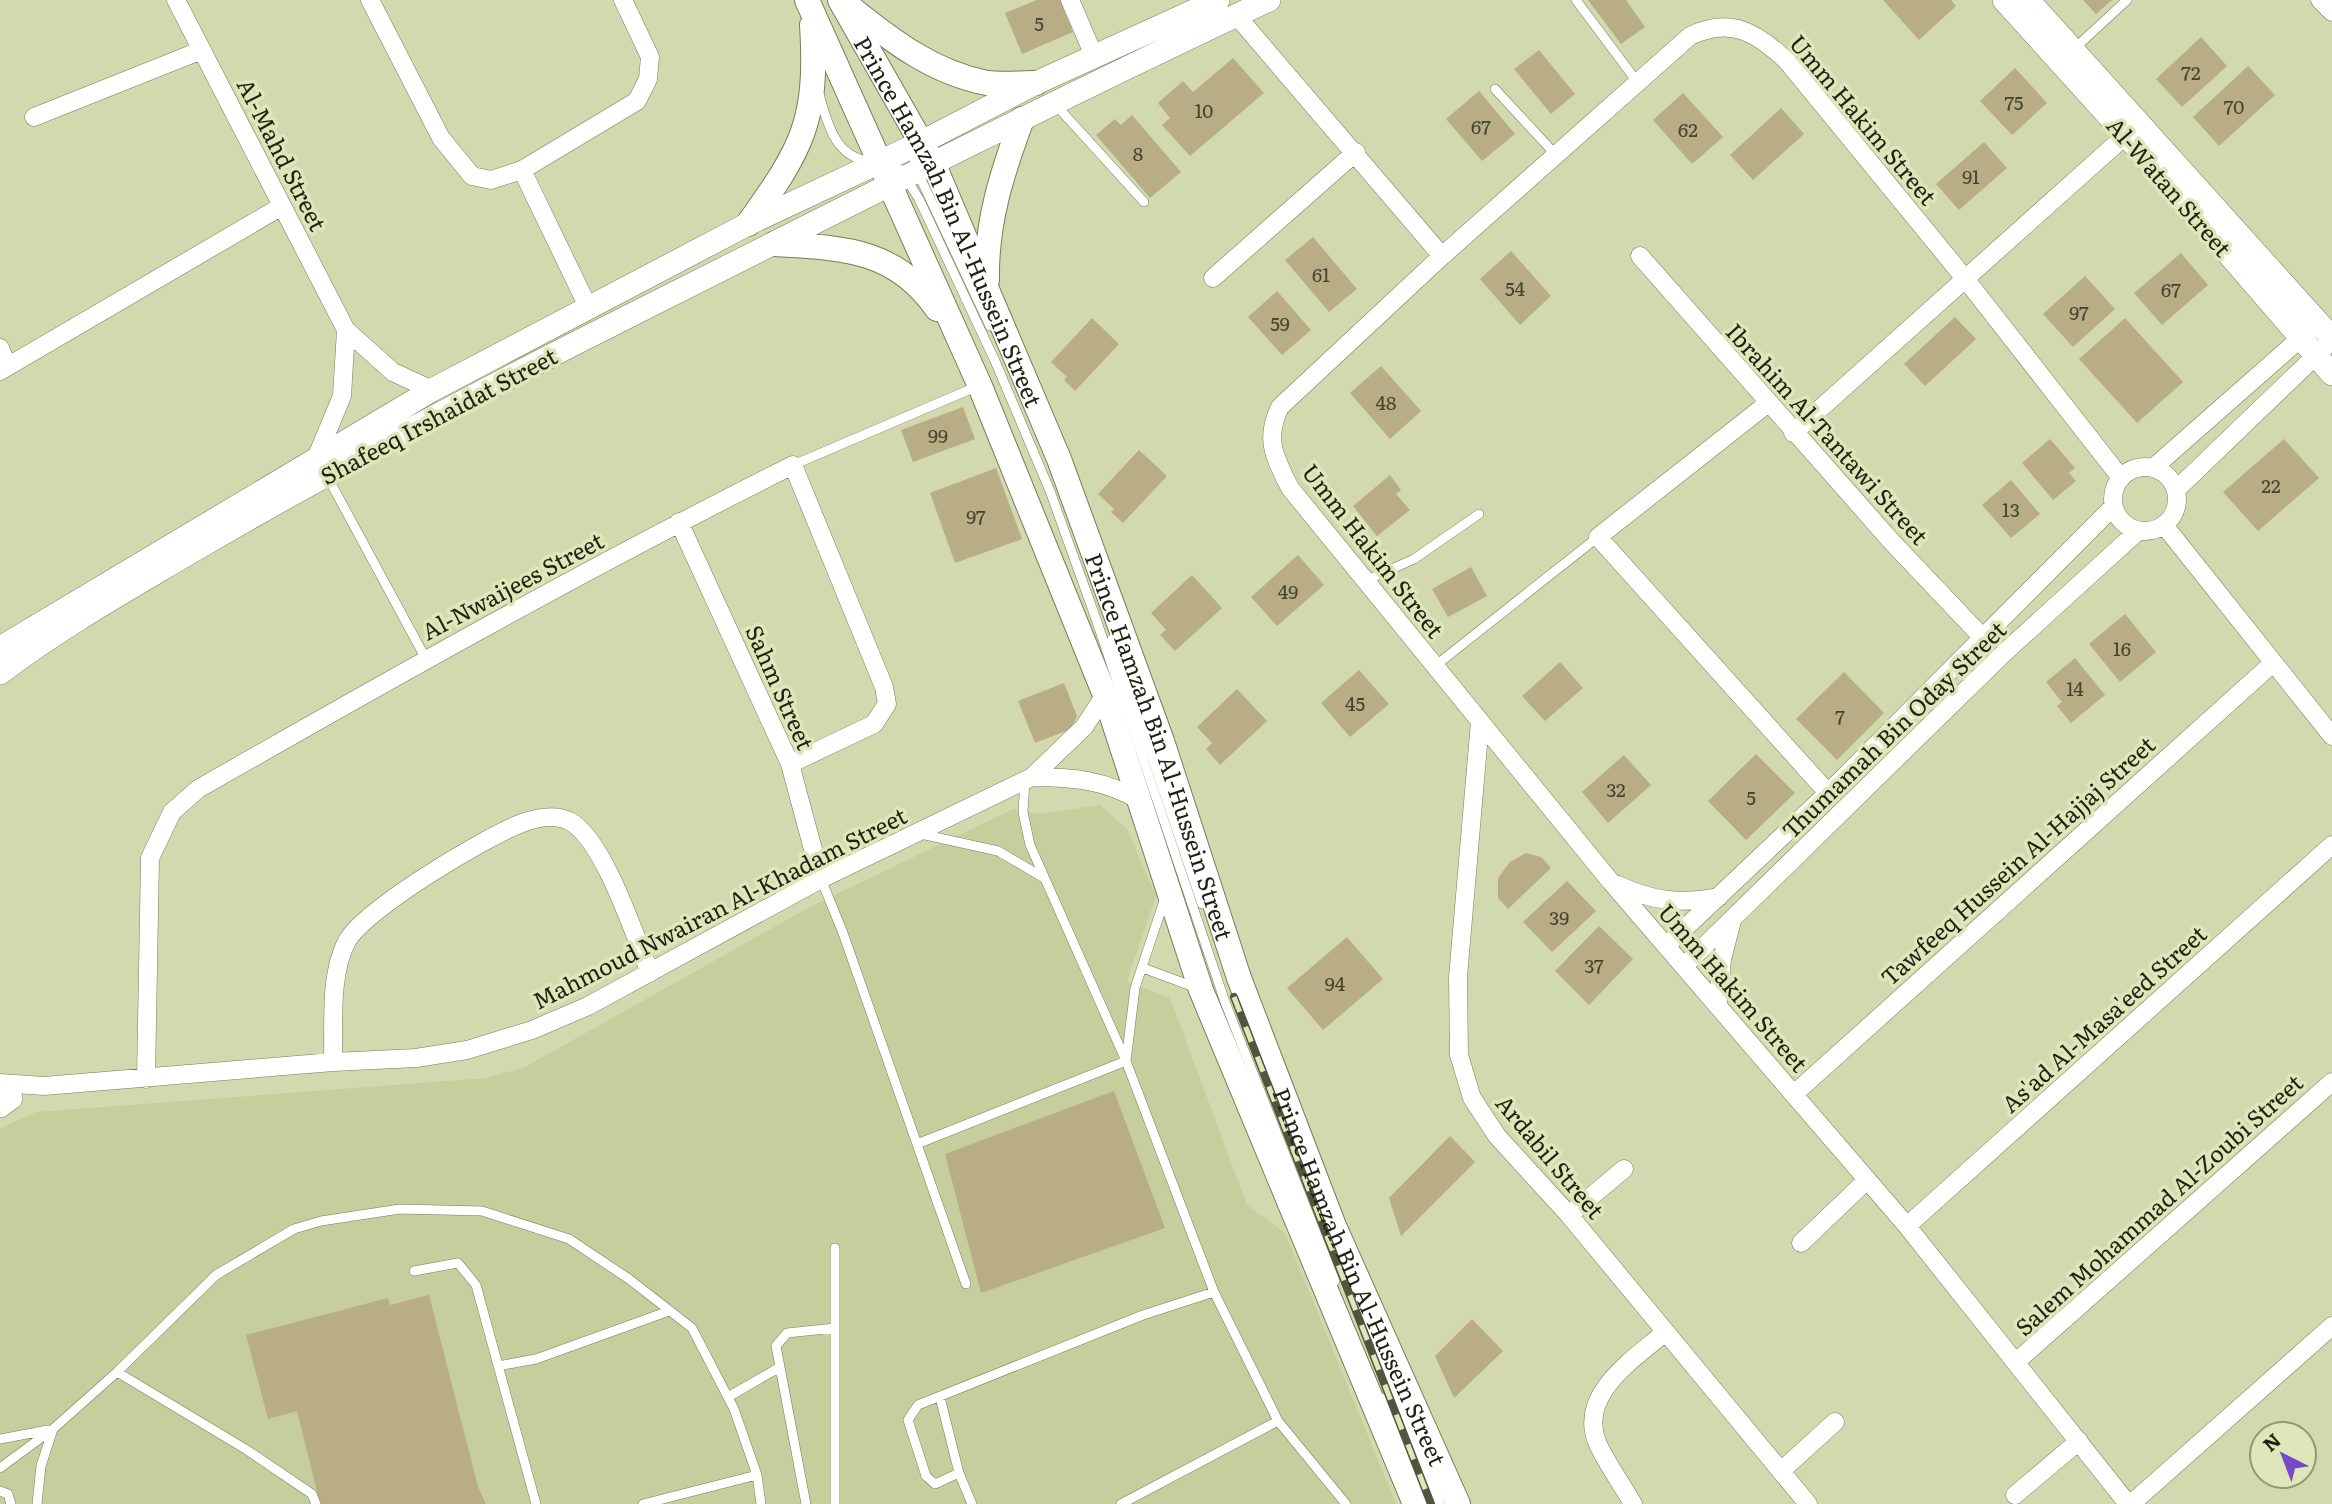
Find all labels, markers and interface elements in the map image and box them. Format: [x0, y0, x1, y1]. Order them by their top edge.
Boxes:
house number: 5 [1034, 9, 1044, 37]
street label: Umm Hakim Street [1782, 26, 1946, 212]
street label: Prince Hamzah Bin Al-Hussein Street [847, 29, 1052, 412]
house number: 72 [2181, 58, 2201, 86]
street label: Al-Mahd Street [230, 72, 336, 237]
house number: 75 [2005, 88, 2024, 116]
house number: 70 [2224, 92, 2244, 120]
house number: 10 [1195, 96, 1213, 124]
street label: Al-Watan Street [2100, 109, 2241, 264]
house number: 67 [1471, 112, 1491, 140]
house number: 62 [1678, 115, 1698, 143]
house number: 8 [1133, 139, 1143, 167]
house number: 91 [1962, 162, 1980, 190]
house number: 61 [1312, 260, 1330, 288]
house number: 54 [1505, 274, 1526, 302]
house number: 67 [2161, 275, 2181, 303]
house number: 97 [2069, 298, 2089, 326]
house number: 59 [1270, 309, 1290, 337]
street label: Ibrahim Al-Tantawi Street [1719, 315, 1937, 552]
street label: Shafeeq Irshaidat Street [314, 338, 563, 492]
house number: 48 [1376, 388, 1396, 416]
house number: 99 [928, 421, 948, 449]
street label: Umm Hakim Street [1295, 456, 1453, 645]
house number: 22 [2261, 471, 2281, 499]
house number: 13 [2002, 495, 2020, 523]
house number: 97 [966, 502, 986, 530]
street label: Al-Nwaijees Street [415, 522, 610, 647]
street label: Prince Hamzah Bin Al-Hussein Street [1078, 548, 1243, 945]
house number: 49 [1278, 577, 1298, 605]
street label: Thumamah Bin Oday Street [1773, 612, 2013, 846]
street label: Sahm Street [738, 619, 824, 756]
house number: 16 [2113, 634, 2131, 662]
house number: 14 [2066, 674, 2084, 702]
house number: 45 [1345, 689, 1365, 717]
house number: 7 [1835, 702, 1845, 730]
street label: Tawfeeq Hussein Al-Hajjaj Street [1872, 727, 2162, 993]
house number: 32 [1606, 775, 1626, 803]
house number: 5 [1746, 783, 1756, 811]
street label: Mahmoud Nwairan Al-Khadam Street [526, 797, 913, 1017]
street label: Umm Hakim Street [1651, 895, 1817, 1079]
house number: 39 [1549, 903, 1569, 931]
street label: As'ad Al-Masa'eed Street [1993, 916, 2214, 1120]
house number: 37 [1584, 951, 1604, 979]
house number: 94 [1325, 969, 1346, 997]
street label: Salem Mohammad Al-Zoubi Street [2007, 1065, 2310, 1343]
street label: Prince Hamzah Bin Al-Hussein Street [1265, 1082, 1456, 1471]
street label: Ardabil Street [1489, 1087, 1614, 1226]
north arrow [2248, 1420, 2318, 1490]
text: N [2256, 1426, 2286, 1457]

